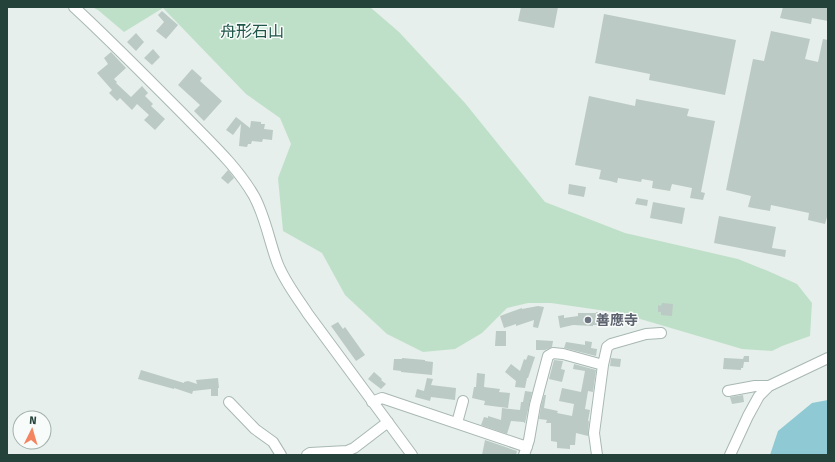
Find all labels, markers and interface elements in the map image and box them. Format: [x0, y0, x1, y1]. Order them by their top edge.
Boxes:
district label: 舟形石山 [220, 22, 284, 41]
place label: 善應寺 [596, 312, 638, 329]
marker: 善應寺 [583, 315, 593, 325]
north arrow [12, 410, 52, 450]
text: N [29, 414, 37, 427]

